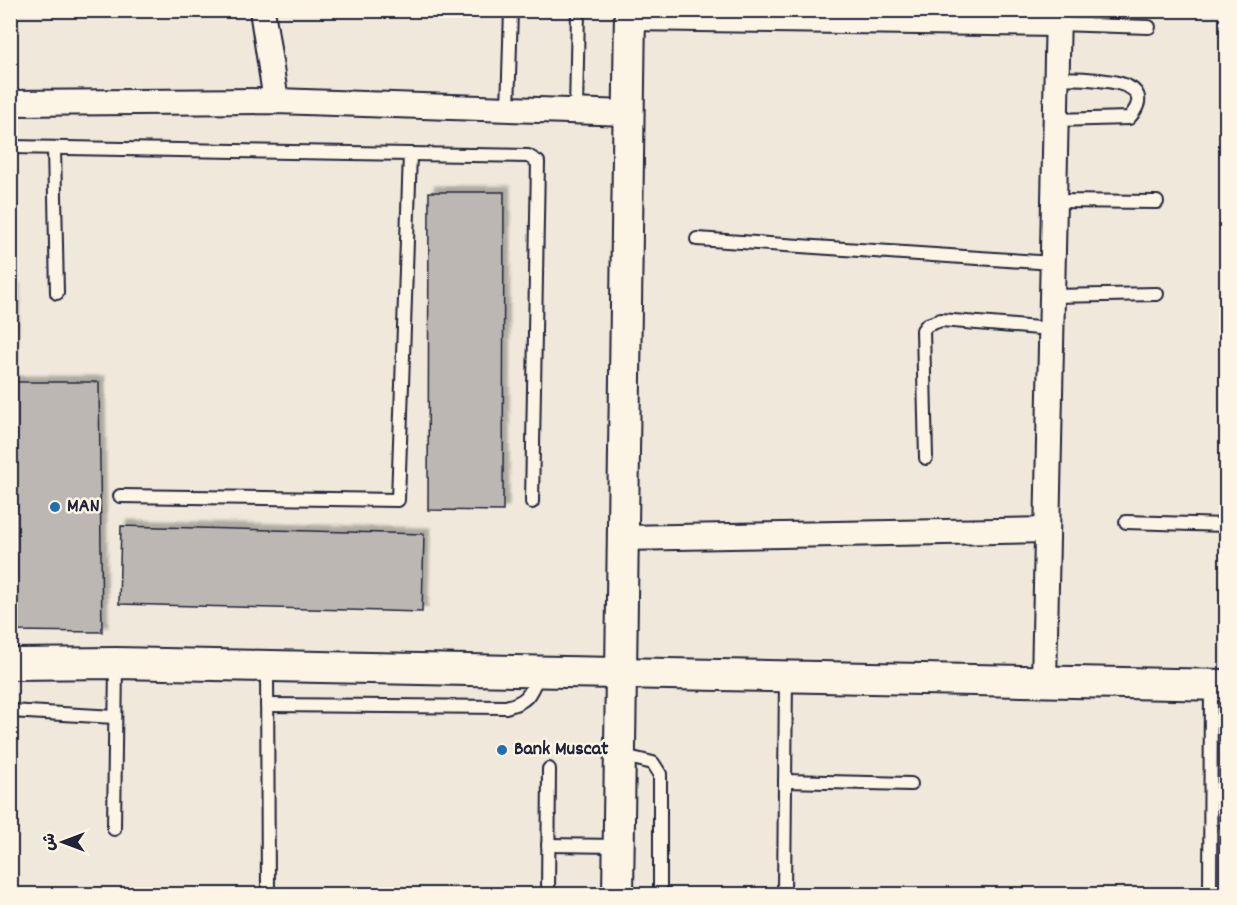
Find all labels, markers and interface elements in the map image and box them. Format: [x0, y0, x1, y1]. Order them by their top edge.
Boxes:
place label: MAN [67, 493, 100, 521]
marker: MAN [48, 500, 62, 514]
place label: Bank Muscat [514, 736, 609, 764]
marker: Bank Muscat [495, 743, 509, 757]
north arrow [33, 812, 93, 872]
text: ش [39, 833, 62, 851]

